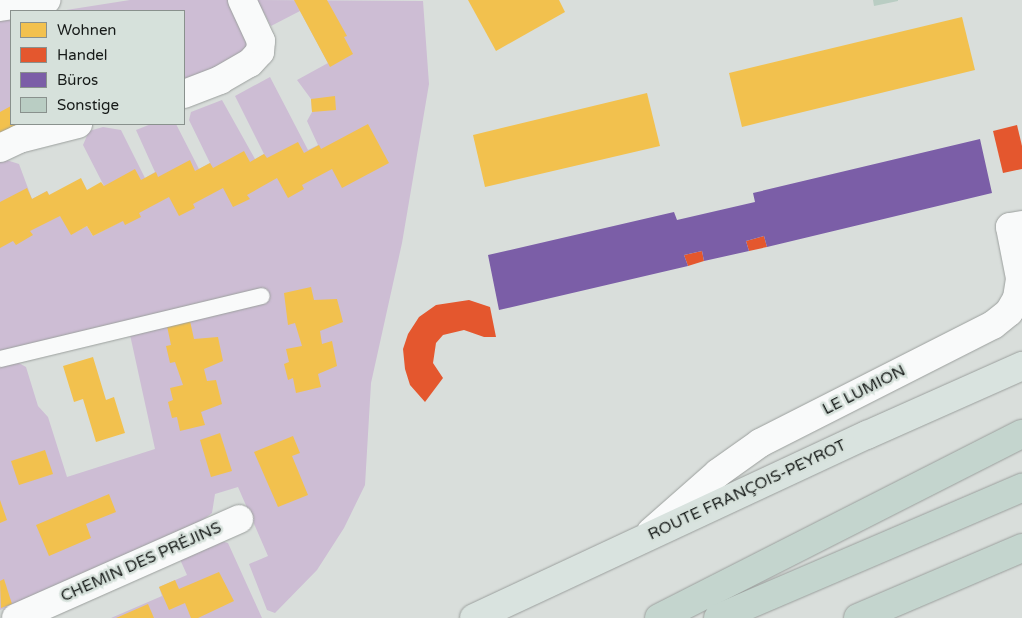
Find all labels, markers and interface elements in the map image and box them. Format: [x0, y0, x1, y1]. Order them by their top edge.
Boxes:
legend [10, 10, 185, 125]
text: Wohnen [57, 21, 117, 39]
text: Handel [57, 46, 108, 64]
text: Büros [57, 71, 98, 89]
text: Sonstige [57, 96, 119, 114]
street label: LE LUMION [819, 361, 909, 419]
street label: ROUTE FRANÇOIS-PEYROT [645, 436, 849, 544]
street label: CHEMIN DES PRÉJINS [58, 518, 224, 606]

